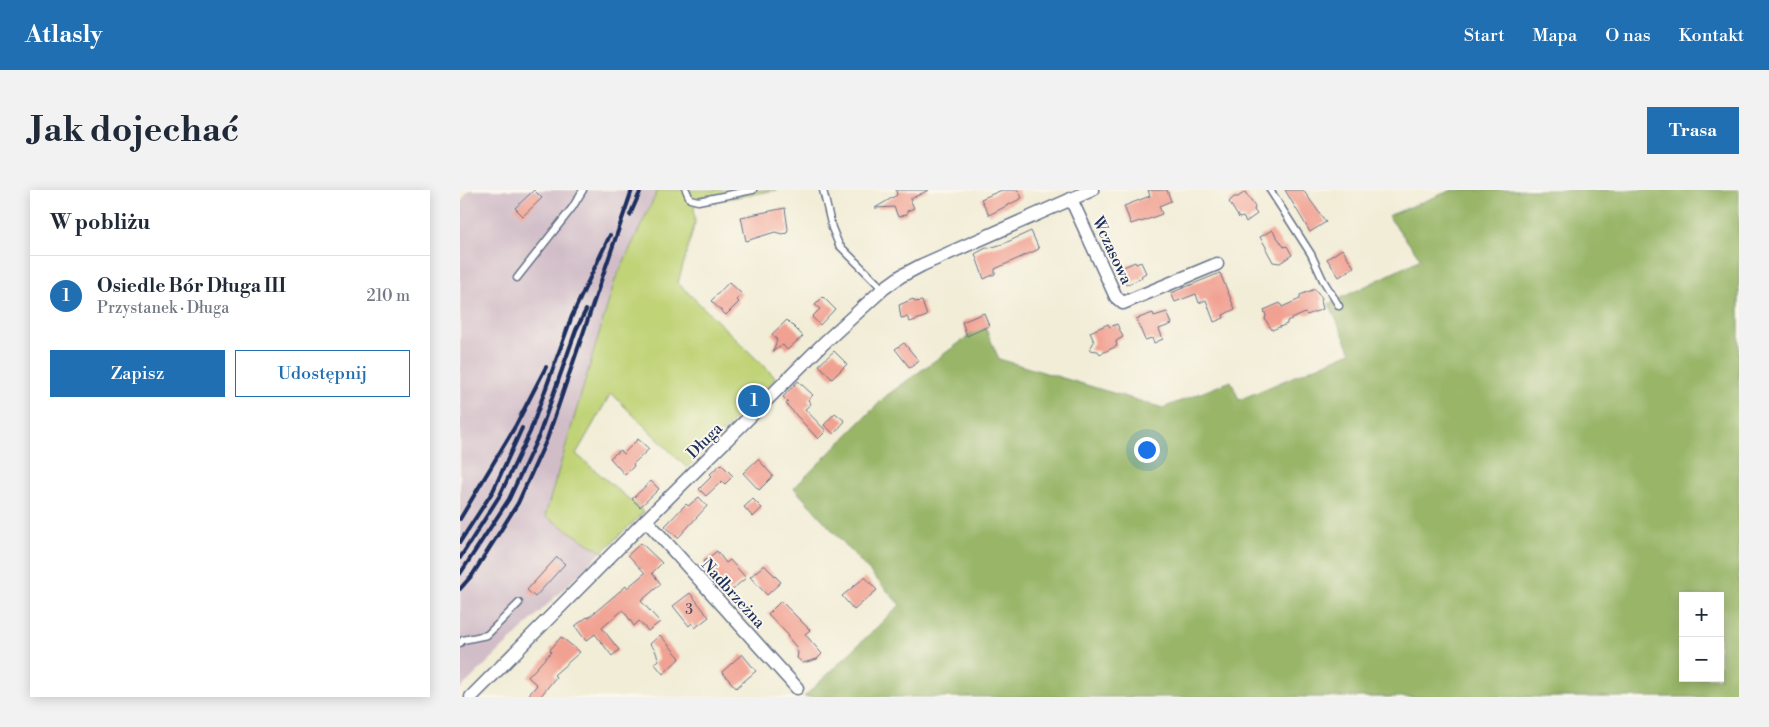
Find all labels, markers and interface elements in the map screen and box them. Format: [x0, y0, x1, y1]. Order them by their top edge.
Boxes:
text: Atlasly [25, 20, 102, 50]
text: Start [1464, 24, 1505, 47]
text: Mapa [1533, 24, 1577, 47]
text: O nas [1605, 24, 1651, 47]
text: Kontakt [1679, 24, 1744, 47]
button: Trasa [1647, 107, 1739, 154]
text: Jak dojechać [30, 109, 239, 152]
text: W pobliżu [50, 210, 150, 236]
street label: Wczasowa [1087, 213, 1137, 288]
text: Osiedle Bór Długa III [97, 274, 286, 298]
text: 1 [62, 286, 70, 306]
text: 210 m [366, 286, 410, 306]
text: Przystanek · Długa [97, 298, 229, 318]
button: Zapisz [50, 350, 225, 397]
button: Udostępnij [235, 350, 410, 397]
pin: 1 [738, 382, 770, 420]
street label: Długa [683, 418, 727, 463]
your location [1134, 437, 1160, 463]
street label: Nadbrzeżna [697, 555, 770, 633]
map controls [1679, 592, 1724, 682]
button: + [1679, 592, 1724, 637]
house number: 3 [685, 601, 693, 619]
button: − [1679, 637, 1724, 682]

